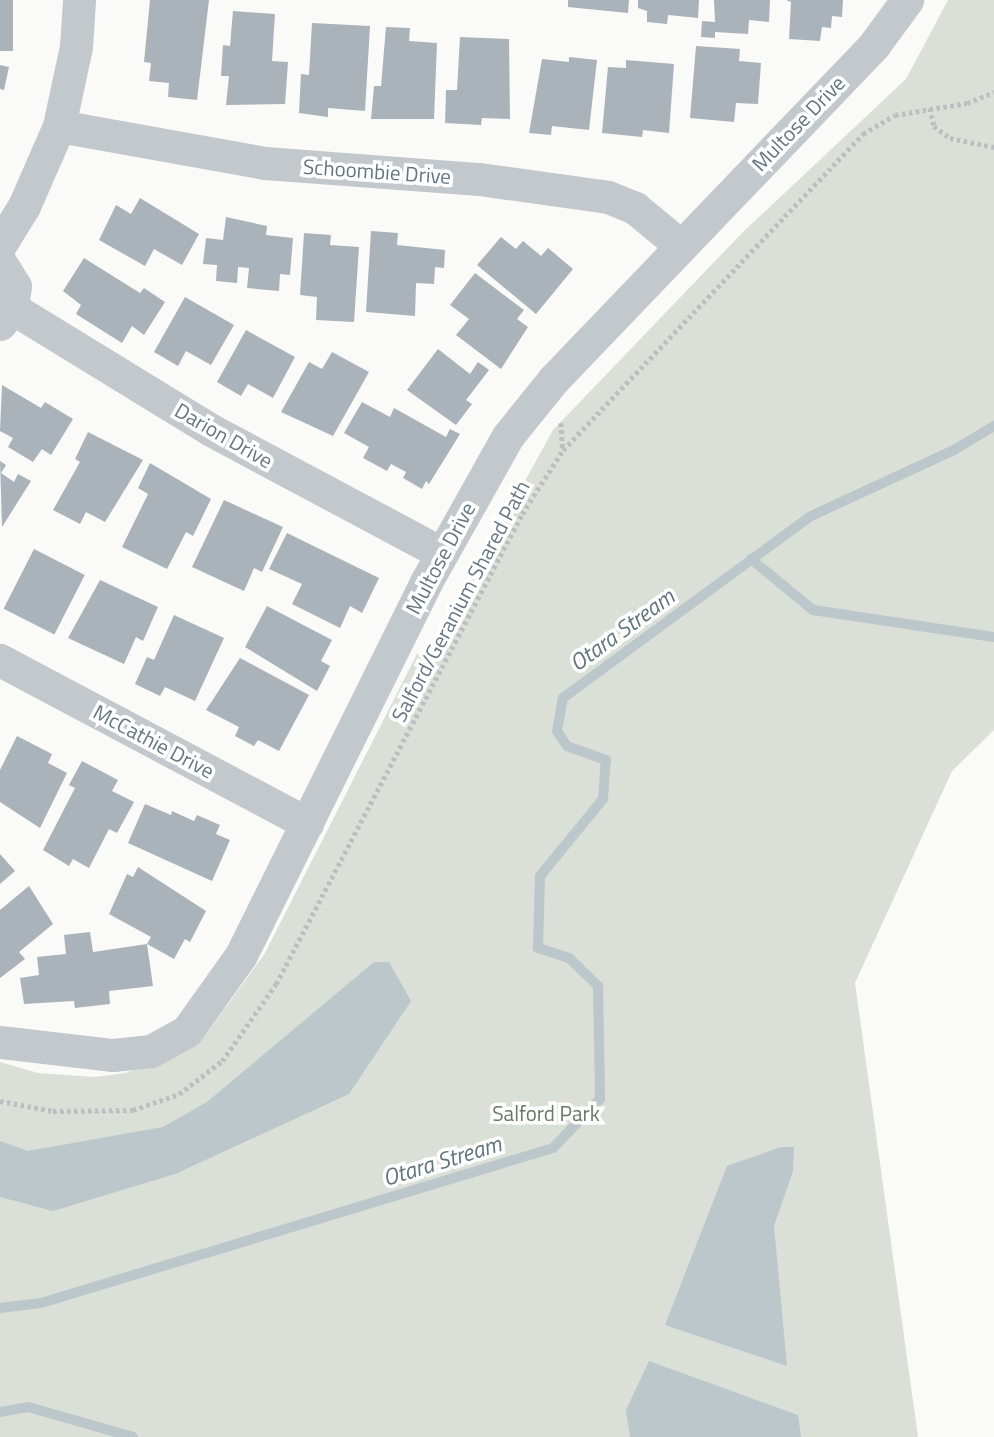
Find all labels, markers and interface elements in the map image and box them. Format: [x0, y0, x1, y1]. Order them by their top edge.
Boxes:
street label: Multose Drive [746, 70, 850, 176]
street label: Schoombie Drive [302, 153, 452, 189]
street label: Darion Drive [171, 397, 277, 473]
street label: Salford/Geranium Shared Path [386, 476, 534, 726]
street label: Multose Drive [400, 498, 480, 618]
water label: Otara Stream [564, 583, 680, 677]
street label: McCathie Drive [89, 699, 219, 783]
park label: Salford Park [492, 1100, 600, 1126]
water label: Otara Stream [379, 1130, 505, 1192]

